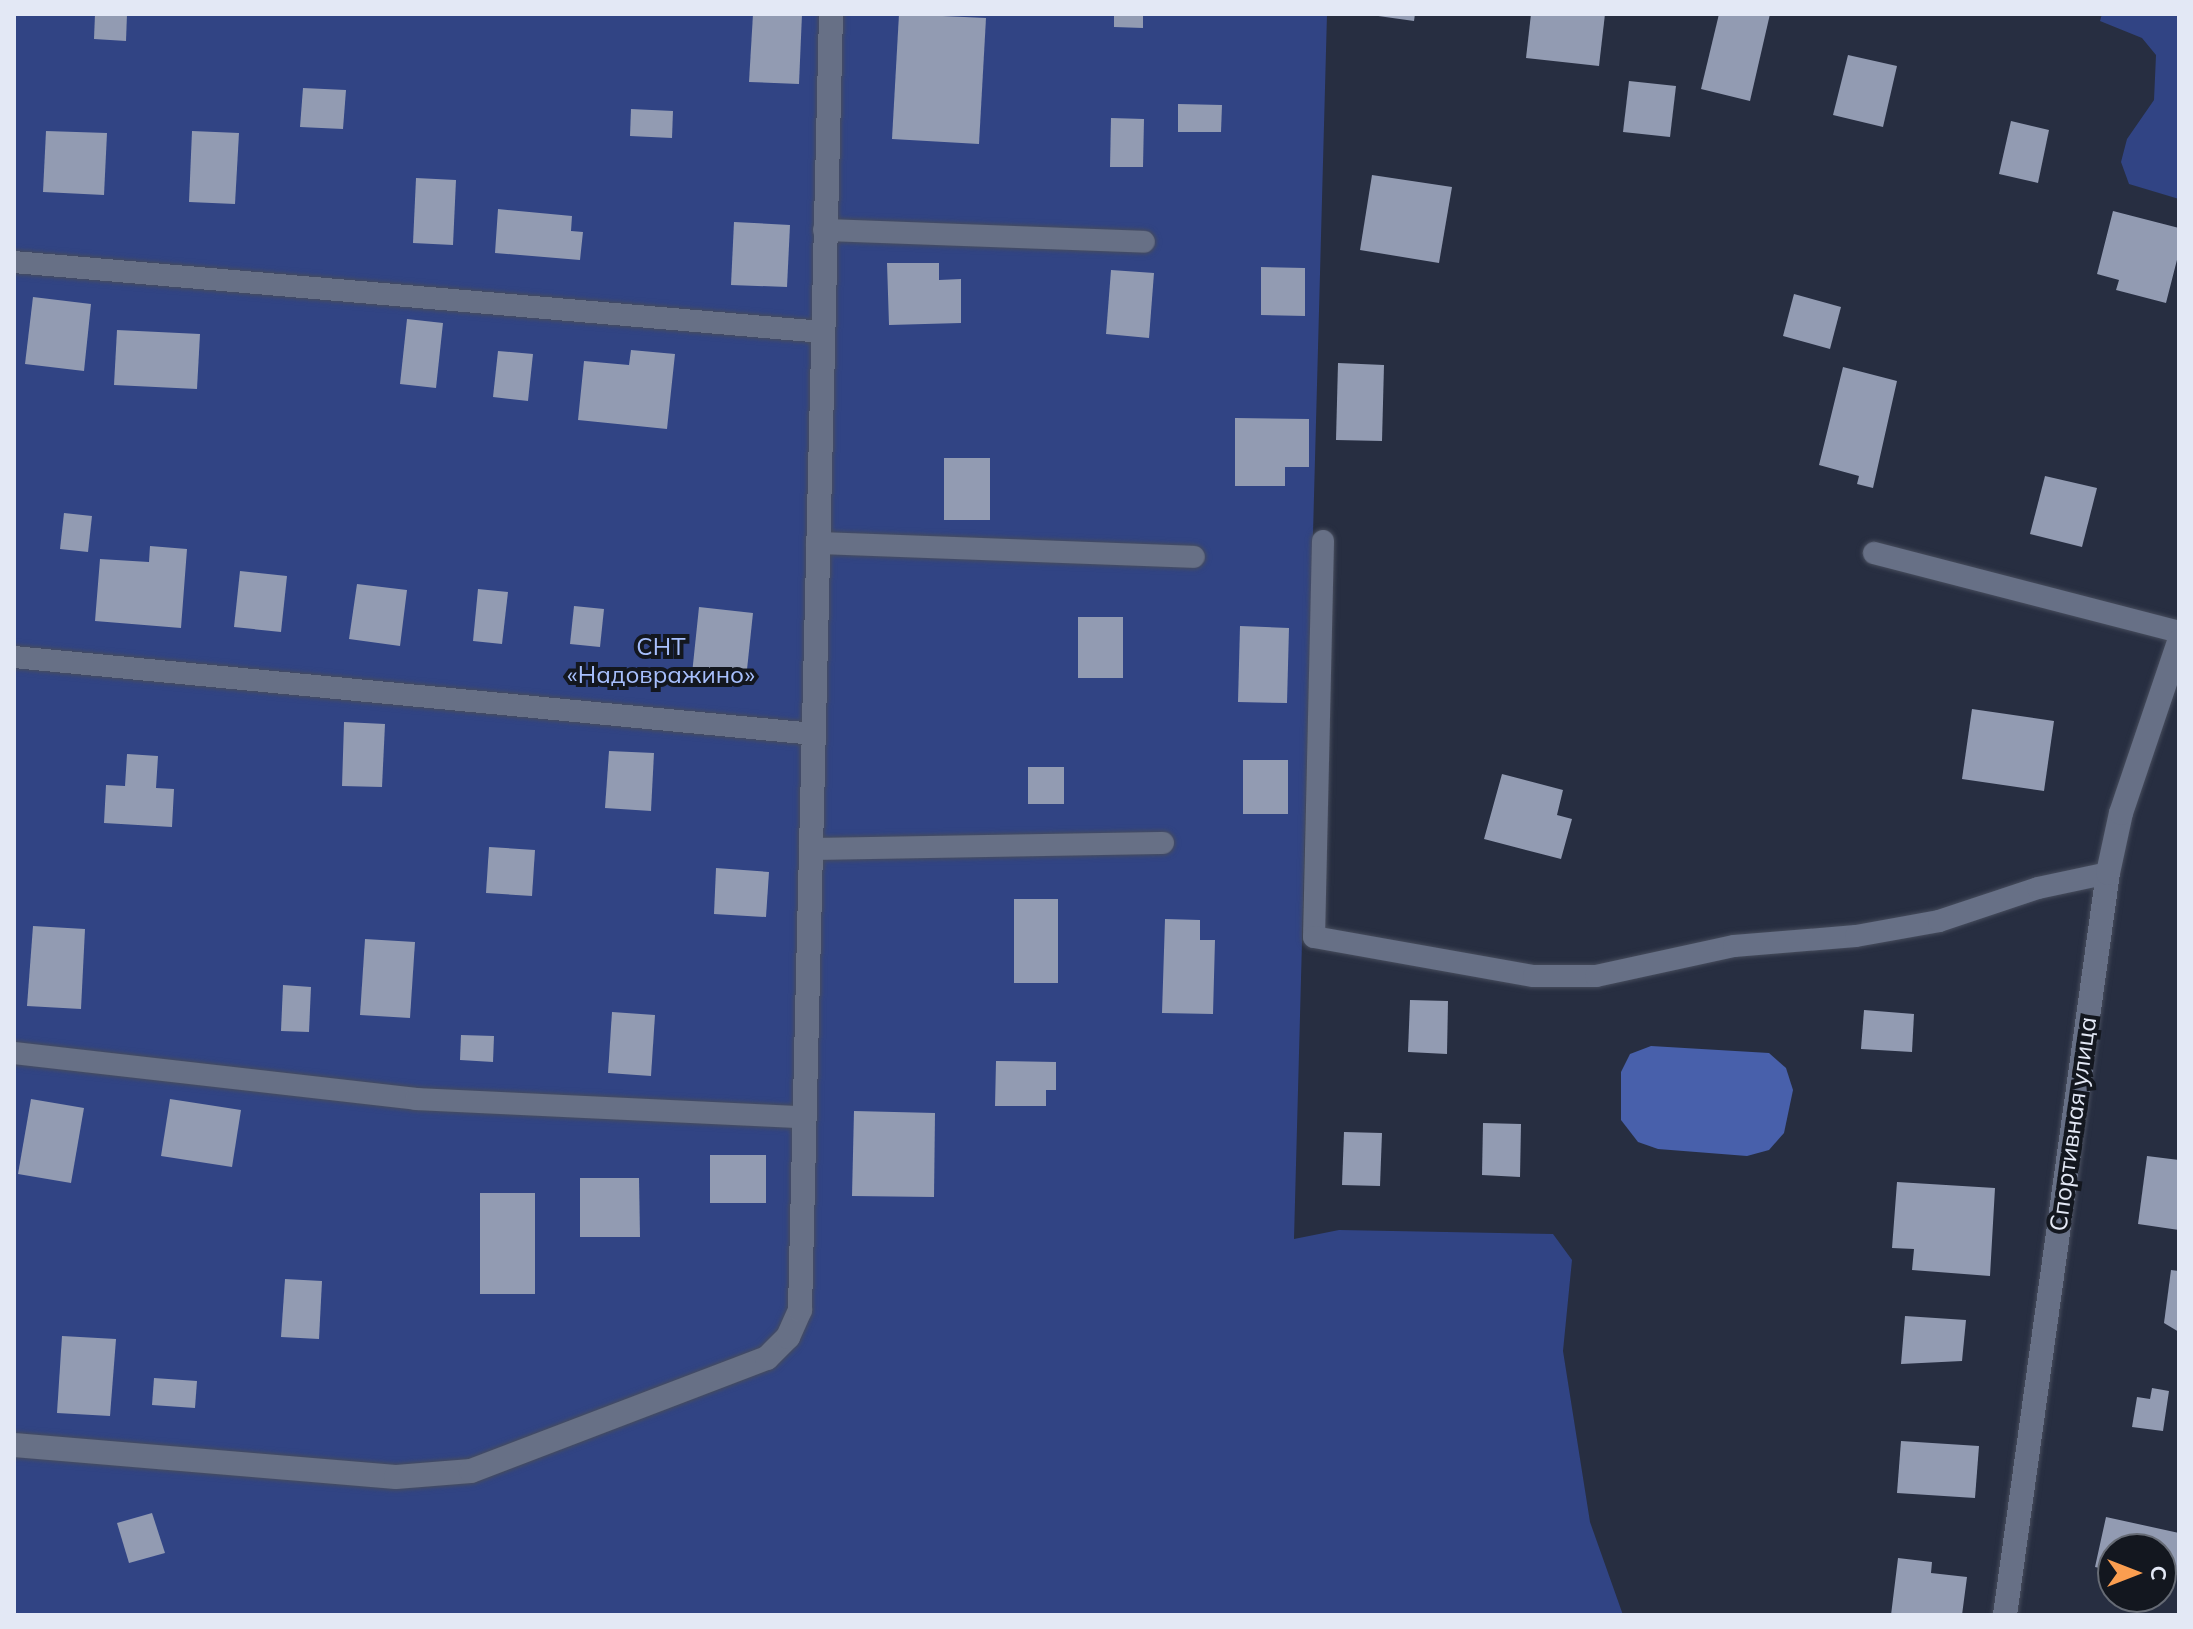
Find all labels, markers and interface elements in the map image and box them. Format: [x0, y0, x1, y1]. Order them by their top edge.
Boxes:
park label: СНТ «Надовражино» [567, 633, 755, 689]
street label: Спортивная улица [2044, 1015, 2102, 1233]
north arrow [2097, 1533, 2177, 1613]
text: С [2145, 1565, 2173, 1581]

